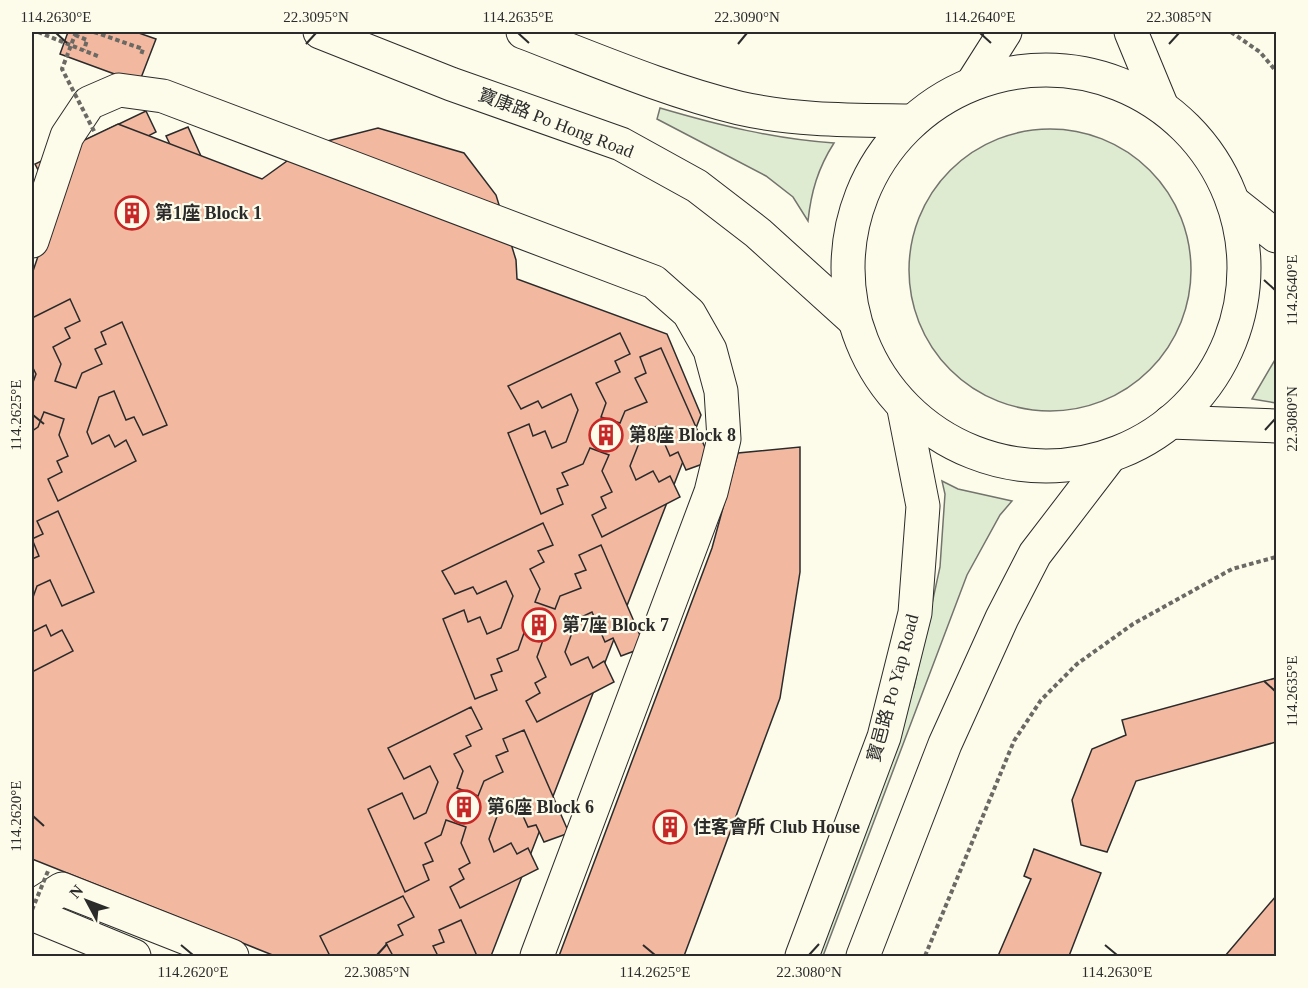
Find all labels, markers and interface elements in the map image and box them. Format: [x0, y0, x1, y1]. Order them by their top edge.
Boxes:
text: 114.2630°E [21, 9, 91, 25]
text: 22.3095°N [283, 9, 349, 25]
text: 114.2635°E [483, 9, 553, 25]
text: 22.3090°N [714, 9, 780, 25]
text: 114.2640°E [945, 9, 1015, 25]
text: 22.3085°N [1146, 9, 1212, 25]
street label: 寶康路 Po Hong Road [476, 84, 636, 162]
building icon: 第1座 Block 1 [114, 195, 150, 231]
place label: 第1座 Block 1 [155, 202, 262, 223]
text: 114.2640°E [1284, 255, 1300, 325]
text: 114.2625°E [8, 380, 24, 450]
text: 22.3080°N [1284, 386, 1300, 452]
building icon: 第8座 Block 8 [588, 417, 624, 453]
place label: 第8座 Block 8 [629, 424, 736, 445]
building icon: 第7座 Block 7 [521, 607, 557, 643]
street label: 寶邑路 Po Yap Road [864, 612, 922, 764]
place label: 第7座 Block 7 [562, 614, 669, 635]
text: 114.2635°E [1284, 656, 1300, 726]
text: 114.2620°E [8, 781, 24, 851]
building icon: 第6座 Block 6 [446, 789, 482, 825]
place label: 第6座 Block 6 [487, 796, 594, 817]
building icon: 住客會所 Club House [652, 809, 688, 845]
place label: 住客會所 Club House [693, 817, 860, 837]
north arrow [57, 871, 117, 931]
text: N [66, 881, 87, 901]
text: 114.2620°E [158, 964, 228, 980]
text: 22.3085°N [344, 964, 410, 980]
text: 114.2625°E [620, 964, 690, 980]
text: 22.3080°N [776, 964, 842, 980]
text: 114.2630°E [1082, 964, 1152, 980]

